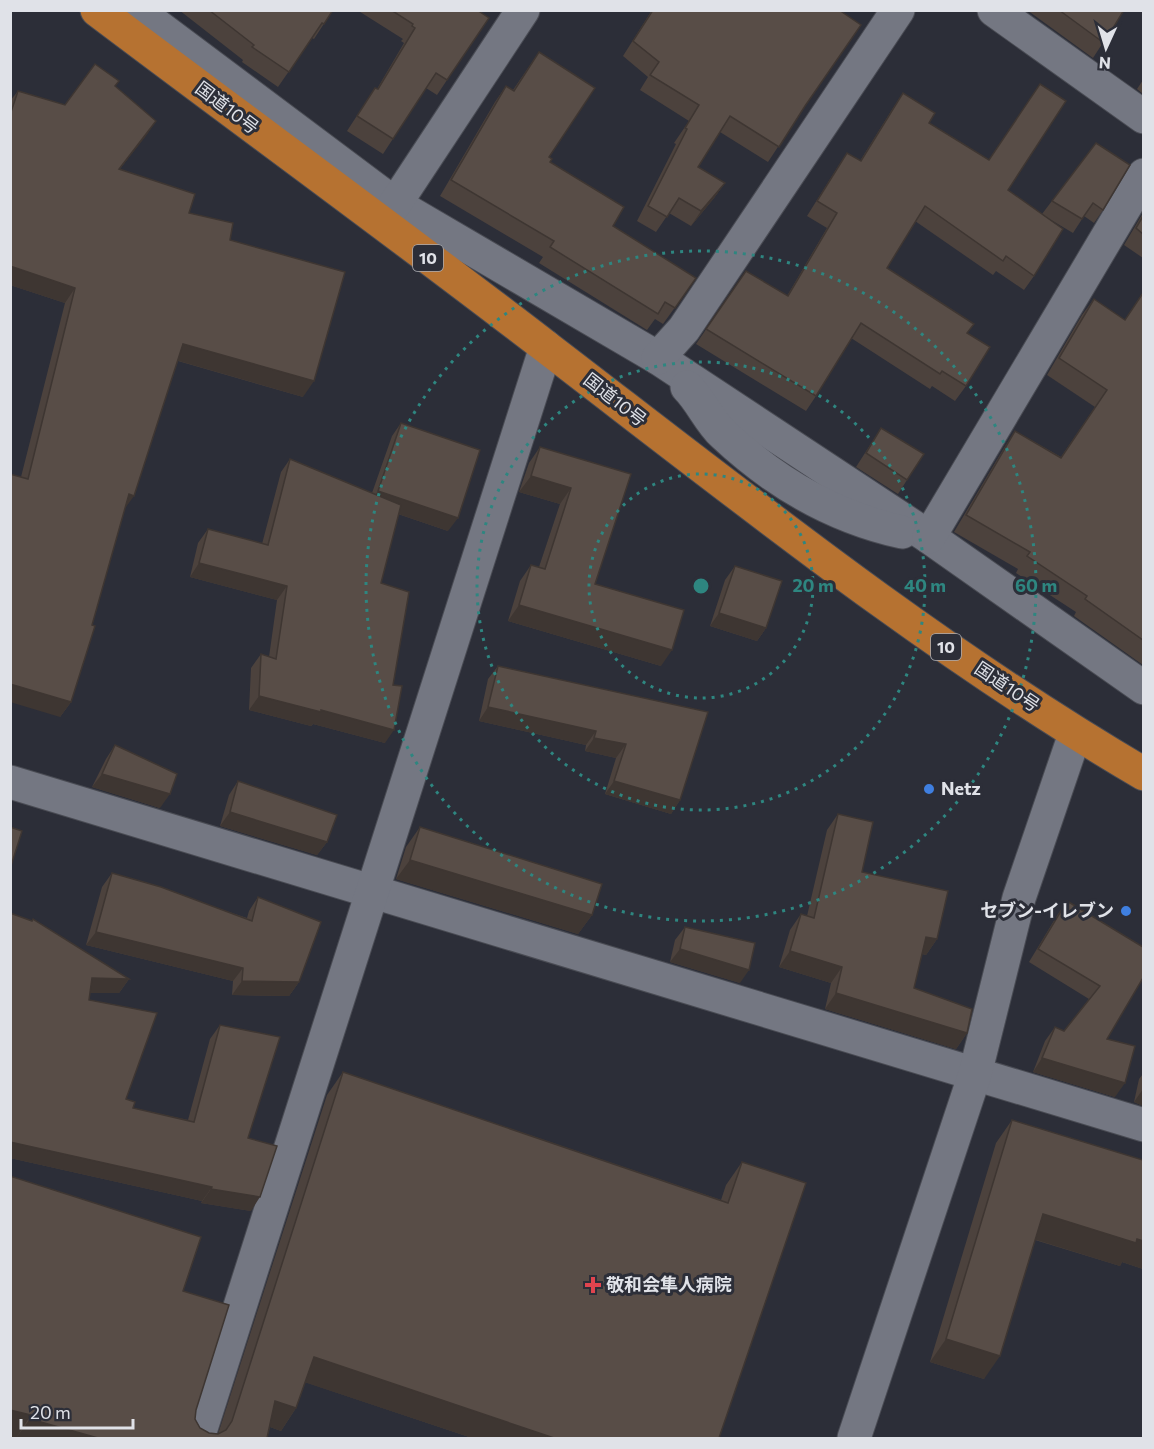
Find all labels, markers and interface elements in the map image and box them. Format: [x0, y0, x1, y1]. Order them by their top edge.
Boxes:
north arrow [1076, 18, 1136, 78]
text: N [1098, 54, 1112, 73]
street label: 国道10号 [192, 76, 264, 138]
road number: 10 [413, 245, 443, 271]
street label: 国道10号 [580, 368, 651, 430]
text: 20 m [792, 574, 834, 596]
text: 40 m [904, 574, 946, 596]
text: 60 m [1015, 574, 1057, 596]
centre of rings [691, 576, 711, 596]
road number: 10 [931, 634, 961, 660]
street label: 国道10号 [971, 657, 1044, 716]
place label: Netz [941, 777, 981, 799]
marker: Netz [922, 782, 936, 796]
place label: セブン-イレブン [980, 899, 1114, 921]
marker: セブン-イレブン [1119, 904, 1133, 918]
place label: 敬和会隼人病院 [606, 1273, 732, 1295]
marker: 敬和会隼人病院 [584, 1276, 602, 1294]
scale bar [21, 1392, 134, 1430]
text: 20 m [30, 1401, 71, 1423]

